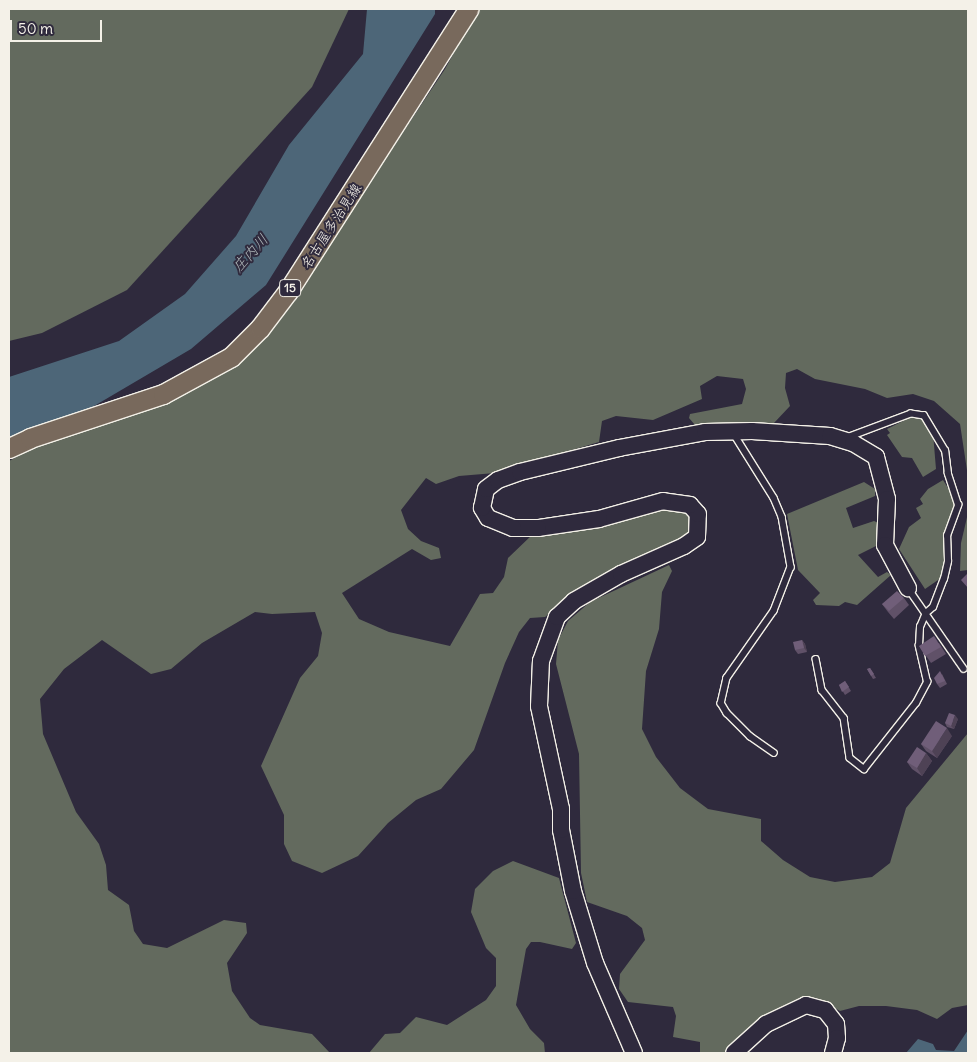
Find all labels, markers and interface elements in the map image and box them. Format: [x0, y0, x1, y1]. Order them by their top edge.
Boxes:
scale bar [12, 10, 105, 42]
text: 50 m [18, 19, 53, 38]
street label: 名古屋多治見線 [297, 180, 365, 272]
water label: 庄内川 [228, 230, 272, 276]
road number: 15 [279, 278, 301, 298]

